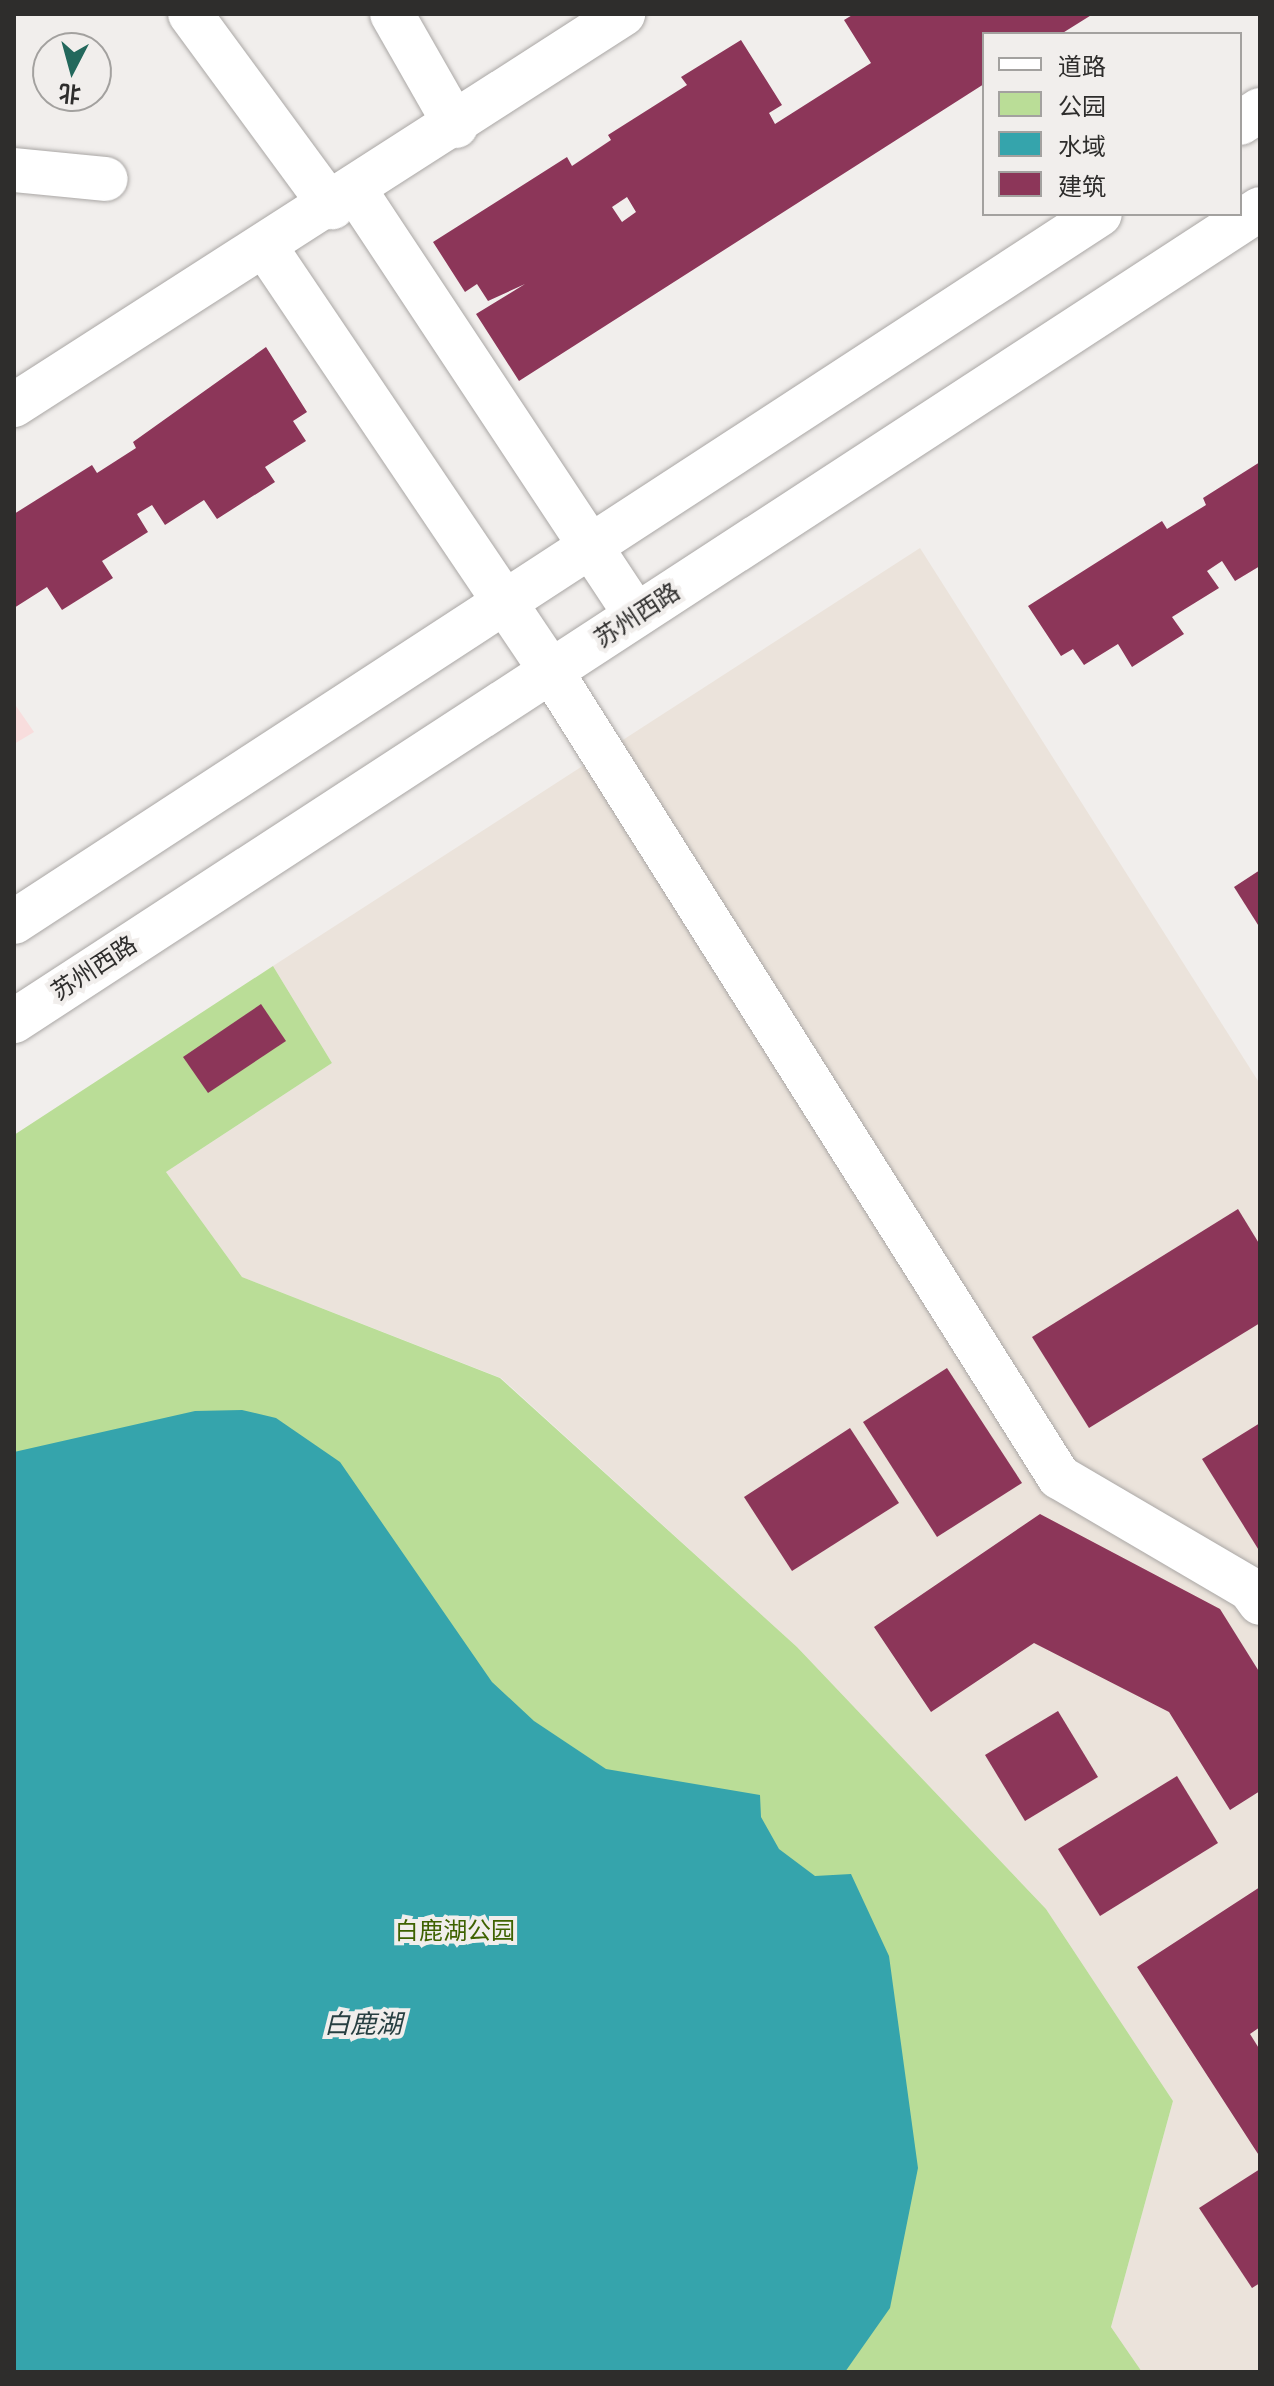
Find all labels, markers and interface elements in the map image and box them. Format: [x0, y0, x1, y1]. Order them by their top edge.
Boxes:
north arrow [32, 32, 112, 112]
legend [982, 32, 1242, 216]
text: 道路 [1058, 52, 1106, 80]
text: 北 [57, 80, 82, 108]
text: 公园 [1058, 92, 1106, 120]
text: 水域 [1058, 132, 1106, 160]
text: 建筑 [1058, 172, 1106, 200]
street label: 苏州西路 [589, 577, 685, 653]
street label: 苏州西路 [46, 930, 142, 1006]
park label: 白鹿湖公园 [395, 1917, 515, 1945]
water label: 白鹿湖 [324, 2008, 402, 2040]

